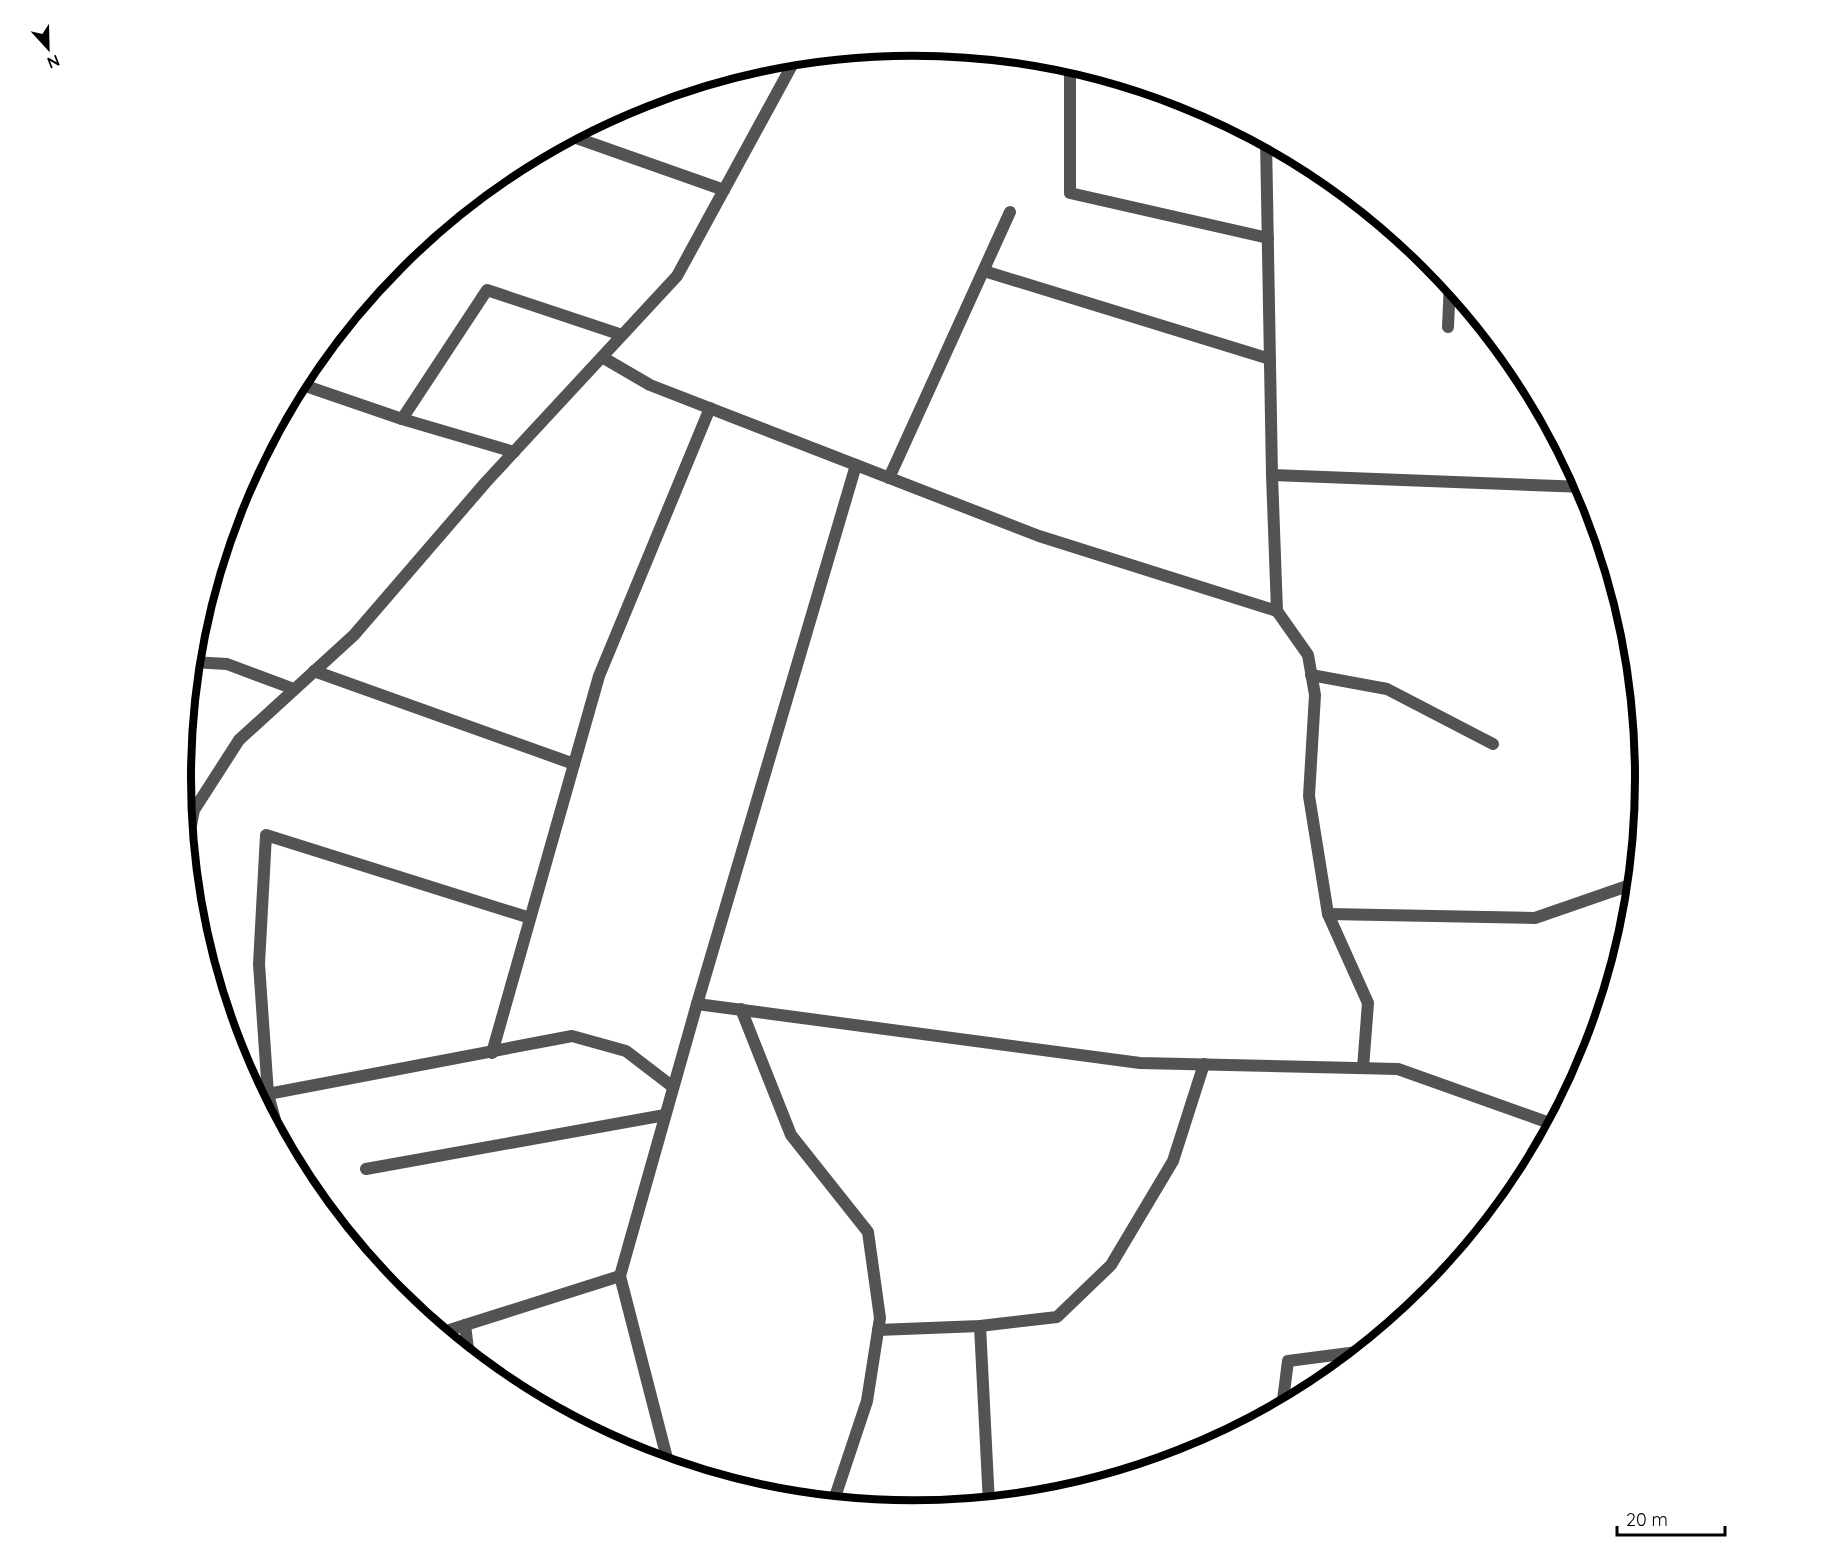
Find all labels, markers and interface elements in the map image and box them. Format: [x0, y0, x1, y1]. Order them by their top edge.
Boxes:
north arrow [18, 18, 78, 78]
text: N [44, 50, 63, 73]
scale bar [1617, 1499, 1725, 1537]
text: 20 m [1626, 1508, 1668, 1531]

